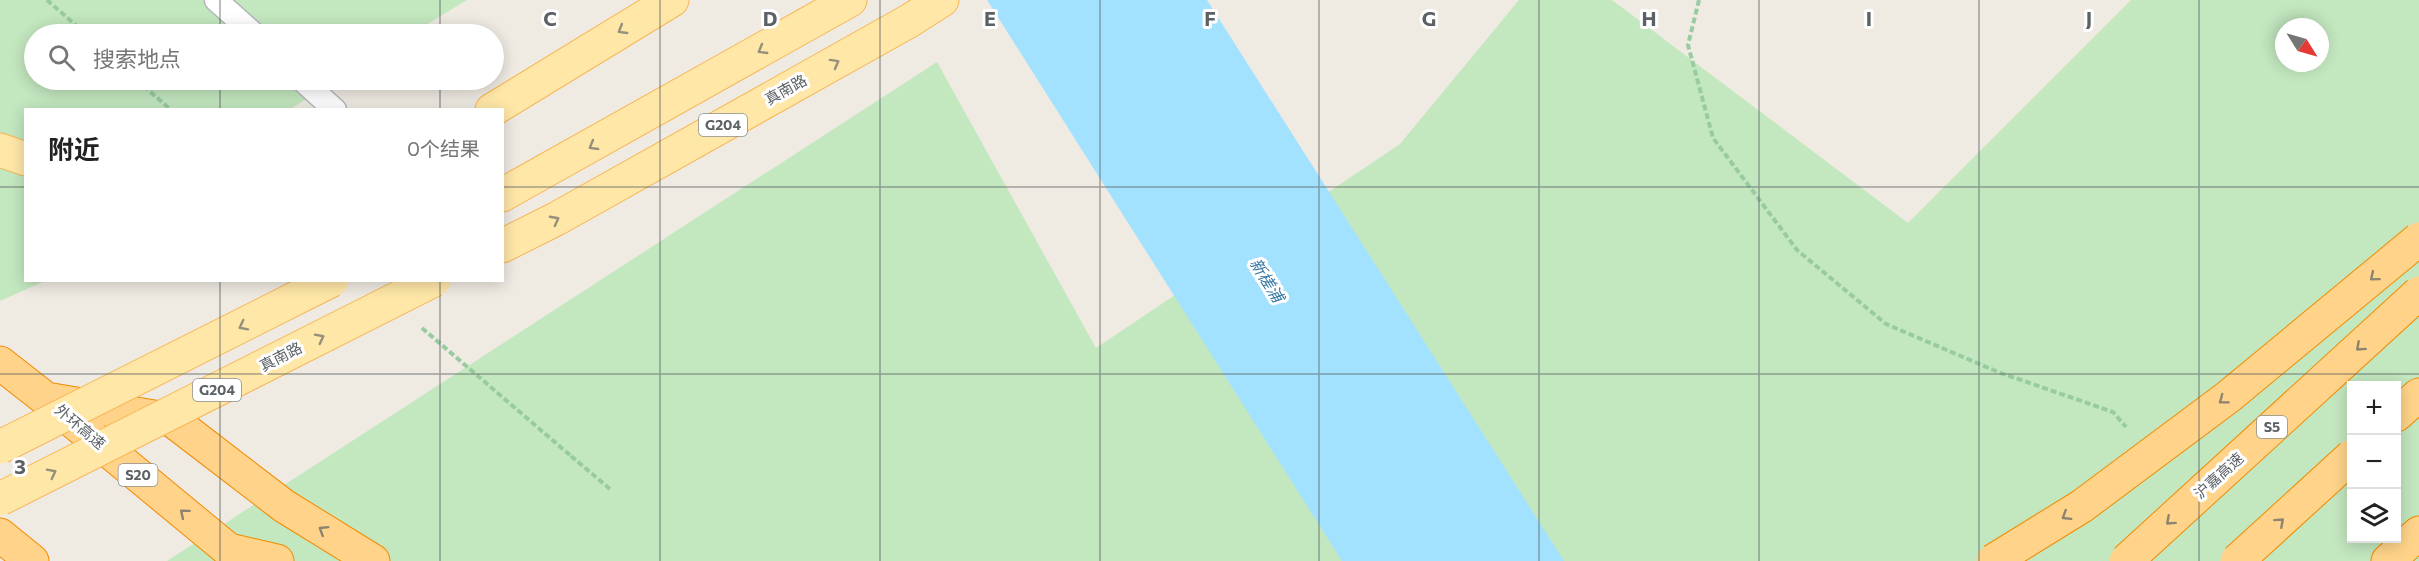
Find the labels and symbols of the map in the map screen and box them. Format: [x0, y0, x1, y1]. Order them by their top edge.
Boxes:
text: C [543, 6, 557, 30]
text: D [763, 6, 777, 30]
text: E [984, 6, 996, 30]
text: F [1204, 6, 1216, 30]
text: G [1422, 6, 1436, 30]
text: H [1642, 6, 1657, 30]
text: I [1866, 6, 1872, 30]
text: J [2086, 6, 2092, 30]
north arrow [2275, 18, 2329, 72]
one-way arrow [618, 23, 628, 35]
one-way arrow [758, 42, 768, 54]
one-way arrow [828, 58, 839, 70]
street label: 真南路 [761, 70, 810, 108]
road number: G204 [699, 114, 747, 136]
one-way arrow [589, 139, 599, 150]
one-way arrow [548, 216, 559, 227]
water label: 新槎浦 [1247, 254, 1290, 308]
one-way arrow [2370, 269, 2381, 280]
one-way arrow [238, 318, 249, 330]
one-way arrow [314, 333, 325, 345]
street label: 真南路 [256, 338, 305, 374]
one-way arrow [2357, 340, 2367, 351]
road number: G204 [193, 379, 241, 401]
one-way arrow [2219, 393, 2230, 404]
street label: 外环高速 [52, 400, 109, 452]
road number: S5 [2257, 416, 2287, 438]
street label: 沪嘉高速 [2190, 448, 2247, 502]
text: 3 [14, 454, 26, 478]
road number: S20 [118, 464, 158, 486]
one-way arrow [46, 469, 57, 480]
one-way arrow [2062, 508, 2072, 520]
one-way arrow [180, 509, 191, 520]
one-way arrow [2166, 514, 2176, 525]
one-way arrow [2273, 518, 2284, 529]
one-way arrow [319, 526, 329, 538]

